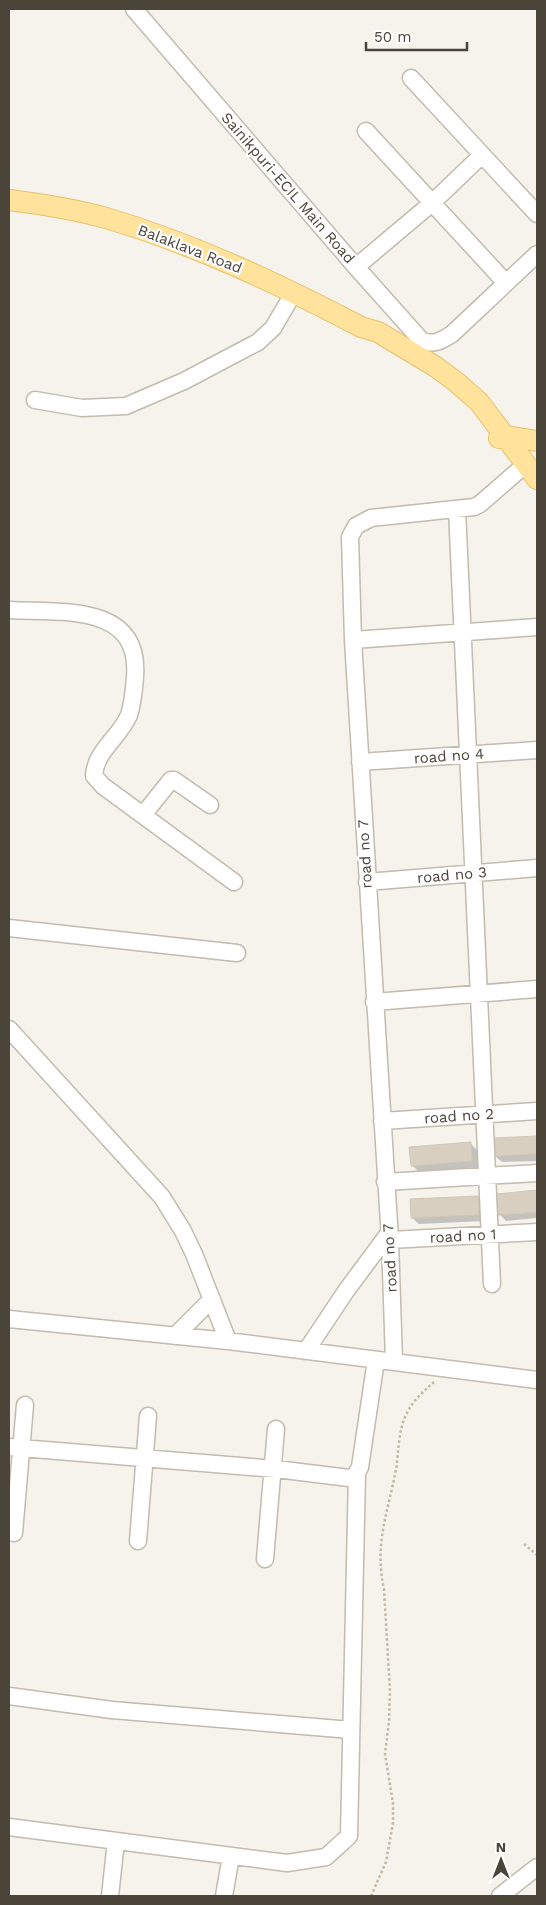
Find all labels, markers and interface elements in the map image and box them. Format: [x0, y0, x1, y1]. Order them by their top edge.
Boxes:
scale bar [366, 20, 467, 52]
text: 50 m [374, 28, 411, 46]
street label: Sainikpuri-ECIL Main Road [218, 109, 358, 267]
street label: Balaklava Road [135, 221, 245, 277]
street label: road no 4 [413, 745, 485, 767]
street label: road no 7 [354, 819, 376, 889]
street label: road no 3 [416, 863, 488, 887]
street label: road no 2 [423, 1105, 495, 1127]
street label: road no 7 [379, 1223, 401, 1293]
street label: road no 1 [429, 1225, 497, 1247]
north arrow [476, 1835, 526, 1885]
text: N [496, 1839, 506, 1855]

